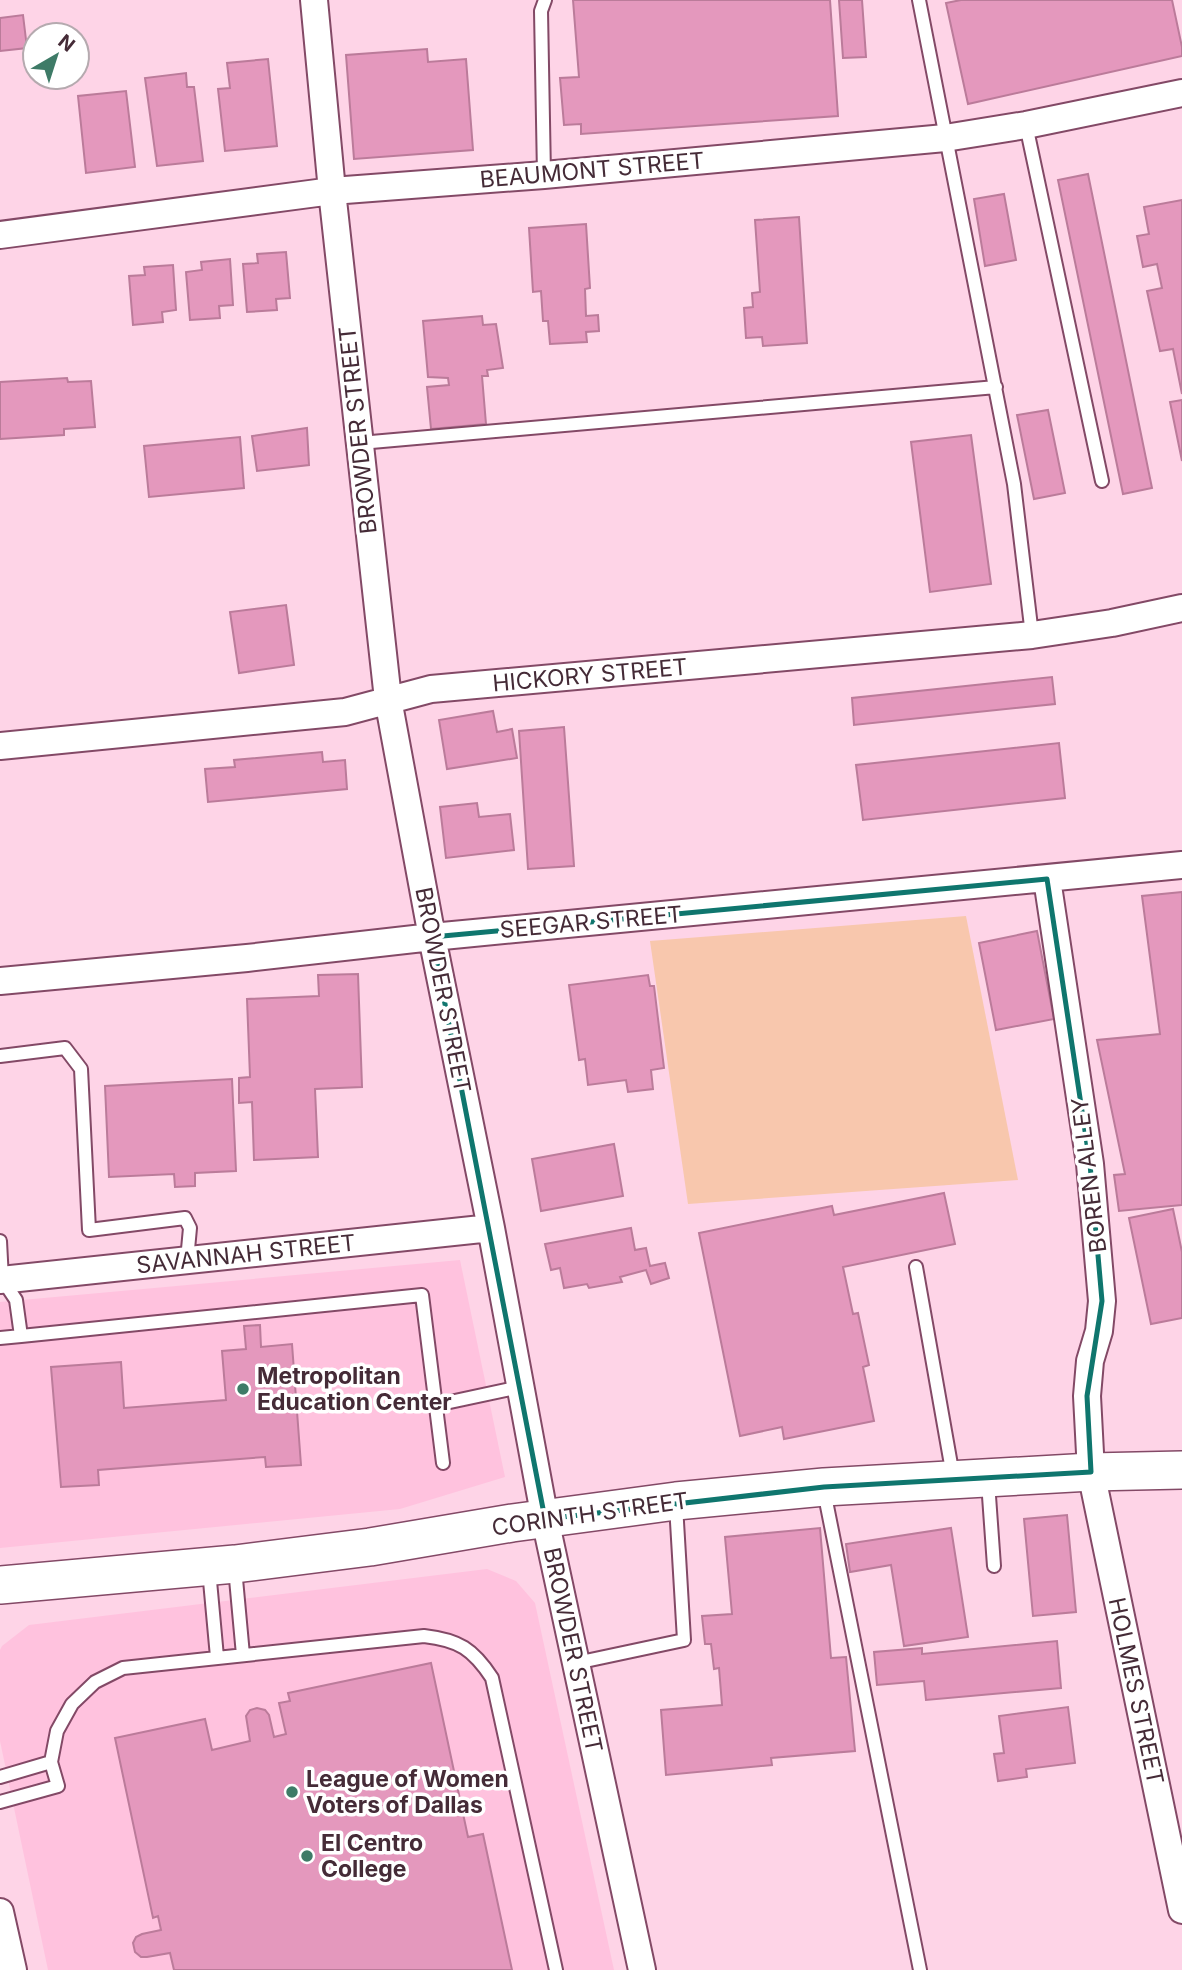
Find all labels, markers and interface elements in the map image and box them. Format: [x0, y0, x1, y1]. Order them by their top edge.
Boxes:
north arrow [21, 21, 91, 91]
text: N [54, 30, 79, 57]
street label: BEAUMONT STREET [479, 146, 705, 194]
street label: BROWDER STREET [333, 325, 383, 535]
street label: HICKORY STREET [491, 653, 689, 697]
street label: BROWDER STREET [409, 885, 477, 1095]
street label: SEEGAR STREET [499, 900, 683, 944]
street label: BOREN ALLEY [1066, 1095, 1112, 1254]
street label: SAVANNAH STREET [135, 1229, 357, 1279]
place label: Metropolitan Education Center [257, 1362, 452, 1416]
marker: Metropolitan Education Center [235, 1381, 251, 1397]
street label: CORINTH STREET [490, 1486, 690, 1542]
street label: BROWDER STREET [538, 1545, 608, 1755]
street label: HOLMES STREET [1103, 1595, 1169, 1787]
place label: League of Women Voters of Dallas [306, 1765, 509, 1819]
marker: League of Women Voters of Dallas [284, 1784, 300, 1800]
place label: El Centro College [321, 1829, 423, 1883]
marker: El Centro College [299, 1848, 315, 1864]

